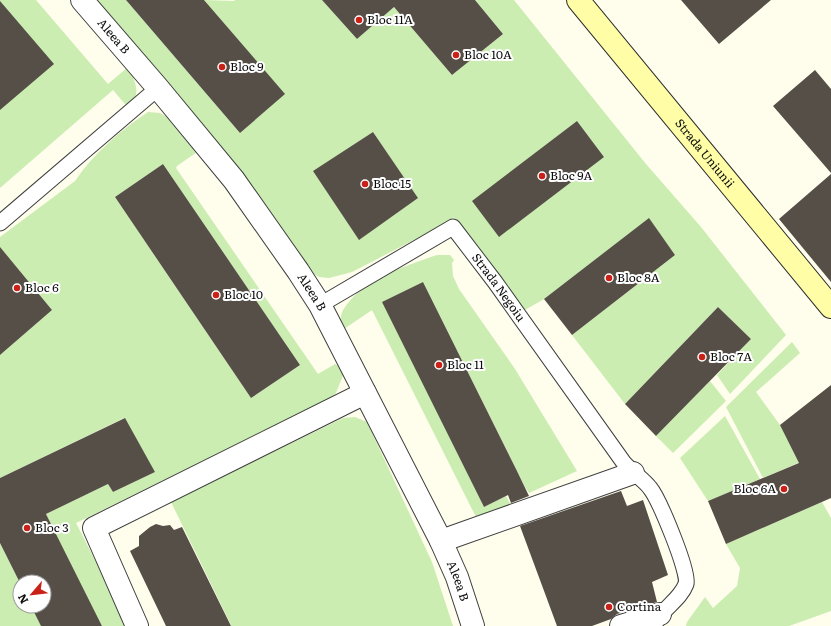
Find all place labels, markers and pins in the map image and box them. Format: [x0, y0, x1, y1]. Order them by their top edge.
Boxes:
place label: Bloc 11A [367, 10, 413, 28]
marker: Bloc 11A [354, 15, 364, 25]
place label: Bloc 10A [464, 45, 512, 63]
marker: Bloc 10A [451, 50, 461, 60]
place label: Bloc 9 [230, 57, 264, 75]
marker: Bloc 9 [217, 62, 227, 72]
place label: Bloc 9A [550, 166, 593, 184]
marker: Bloc 9A [537, 171, 547, 181]
place label: Bloc 15 [373, 174, 411, 192]
marker: Bloc 15 [360, 179, 370, 189]
place label: Bloc 8A [617, 268, 660, 286]
marker: Bloc 8A [604, 273, 614, 283]
place label: Bloc 6 [25, 278, 59, 296]
marker: Bloc 6 [12, 283, 22, 293]
place label: Bloc 10 [224, 285, 263, 303]
marker: Bloc 10 [211, 290, 221, 300]
place label: Bloc 7A [710, 347, 752, 365]
marker: Bloc 7A [697, 352, 707, 362]
place label: Bloc 11 [447, 355, 484, 373]
marker: Bloc 11 [434, 360, 444, 370]
place label: Bloc 6A [733, 479, 776, 497]
marker: Bloc 6A [779, 484, 789, 494]
place label: Bloc 3 [35, 518, 69, 536]
marker: Bloc 3 [22, 523, 32, 533]
place label: Cortina [617, 597, 662, 615]
marker: Cortina [604, 602, 614, 612]

